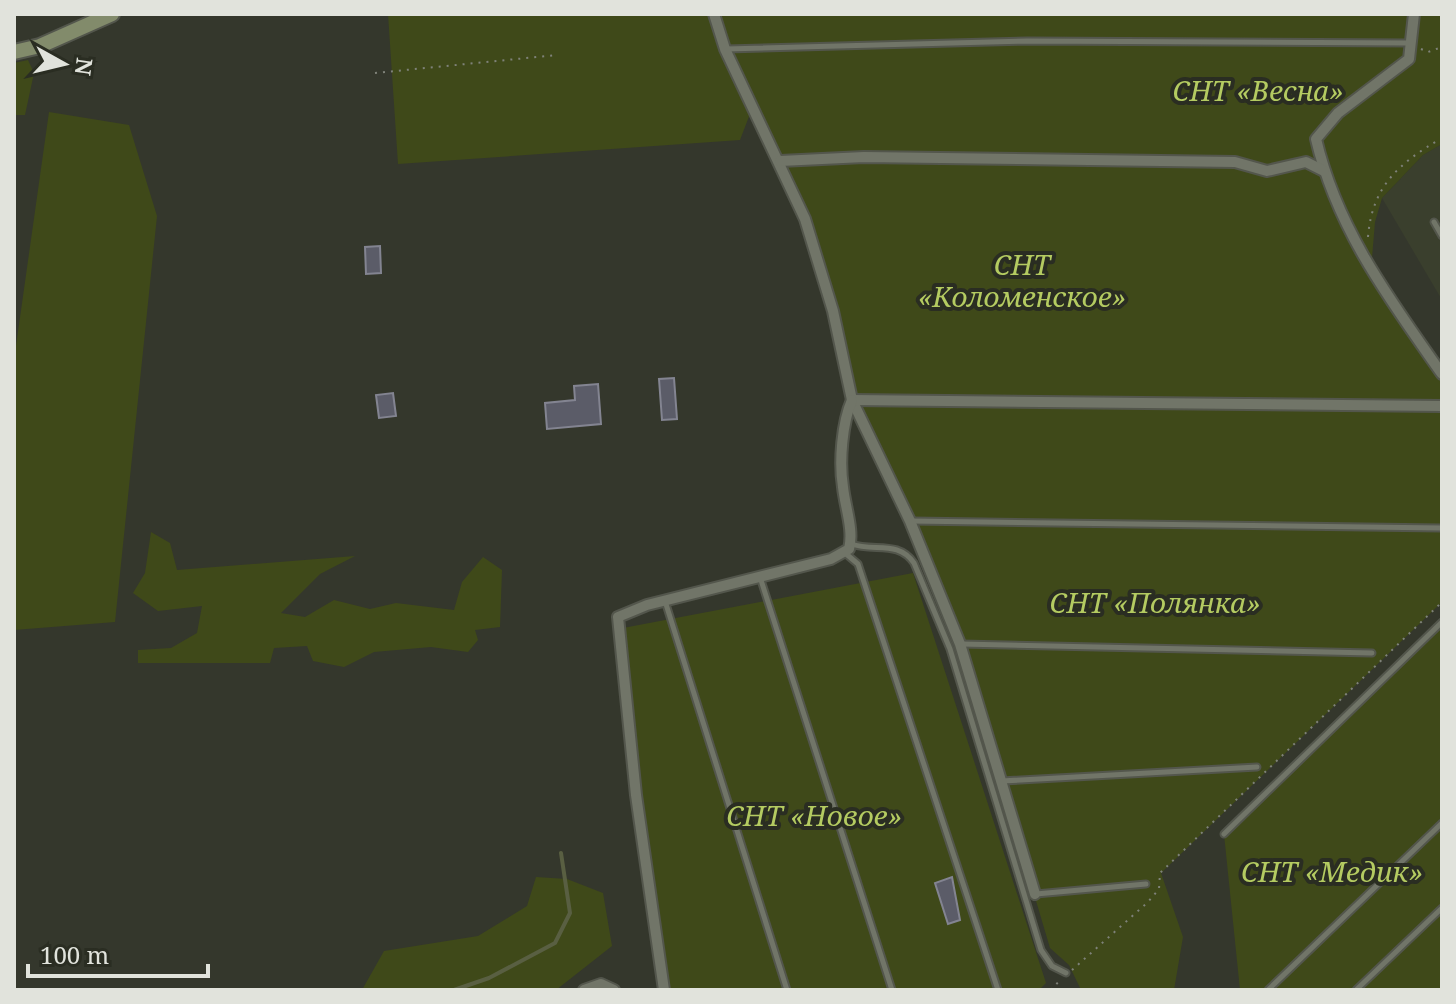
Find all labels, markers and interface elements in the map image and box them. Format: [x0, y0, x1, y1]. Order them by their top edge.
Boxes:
north arrow [24, 24, 104, 104]
text: N [69, 56, 101, 78]
park label: СНТ «Весна» [1172, 71, 1344, 109]
park label: СНТ «Коломенское» [918, 245, 1126, 315]
park label: СНТ «Полянка» [1049, 583, 1261, 621]
park label: СНТ «Новое» [726, 796, 902, 834]
park label: СНТ «Медик» [1241, 852, 1423, 890]
scale bar [28, 928, 208, 978]
text: 100 m [40, 938, 109, 971]

